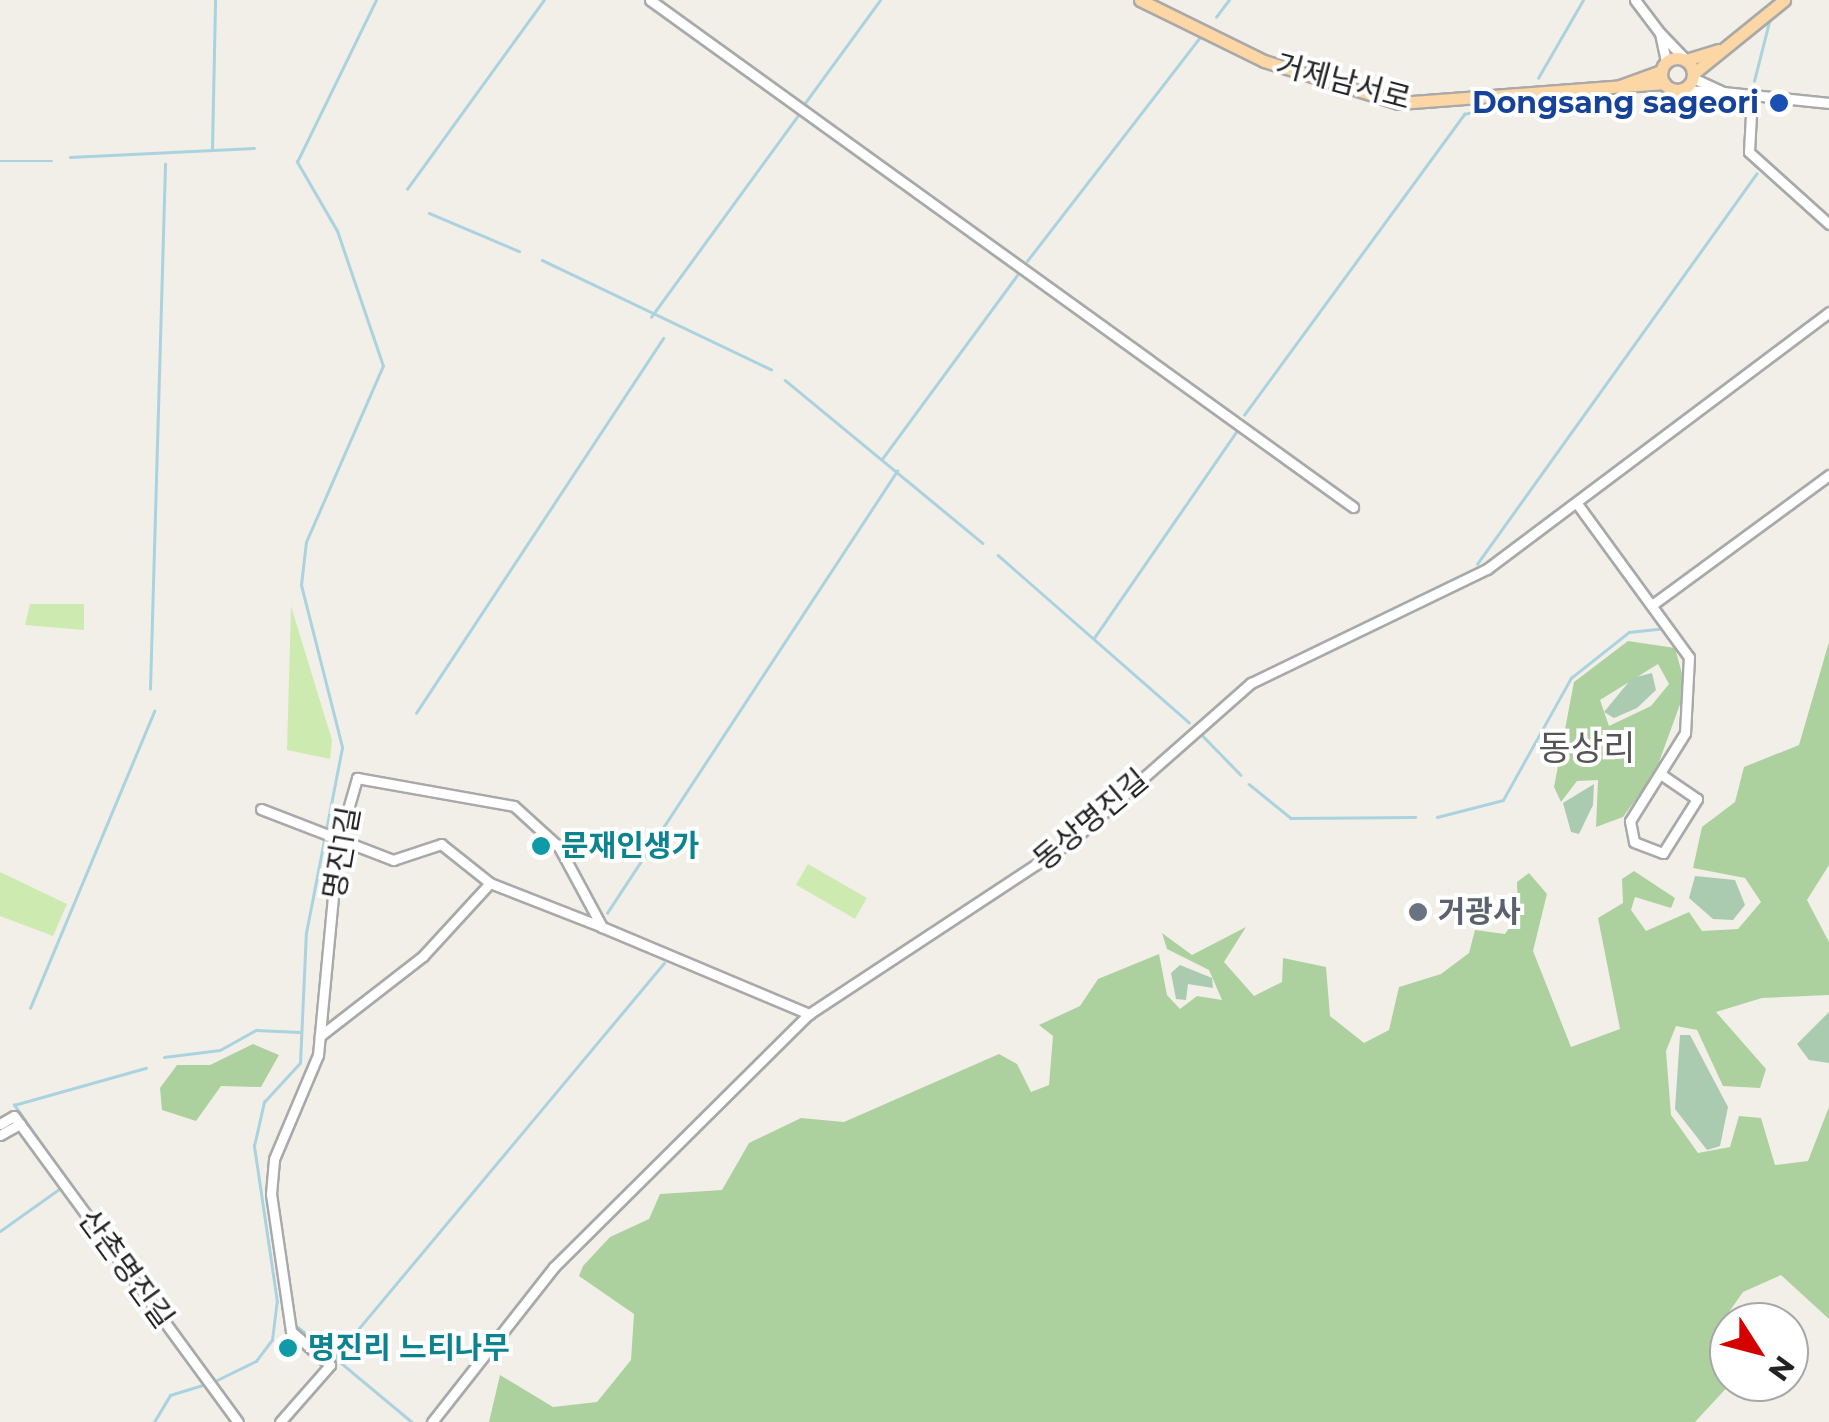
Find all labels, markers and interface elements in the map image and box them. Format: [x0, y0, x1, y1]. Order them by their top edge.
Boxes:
street label: 거제남서로 [1272, 47, 1414, 117]
place label: Dongsang sageori [1472, 85, 1759, 121]
marker: Dongsang sageori [1768, 92, 1790, 114]
district label: 동상리 [1539, 727, 1635, 769]
street label: 동상명진길 [1027, 762, 1155, 878]
street label: 명진1길 [316, 804, 368, 902]
place label: 문재인생가 [561, 828, 699, 864]
marker: 문재인생가 [530, 835, 552, 857]
place label: 거광사 [1438, 894, 1521, 930]
marker: 거광사 [1407, 901, 1429, 923]
street label: 산촌명진길 [71, 1203, 181, 1335]
north arrow [1709, 1302, 1809, 1402]
place label: 명진리 느티나무 [308, 1330, 510, 1366]
marker: 명진리 느티나무 [277, 1337, 299, 1359]
text: N [1761, 1349, 1802, 1388]

